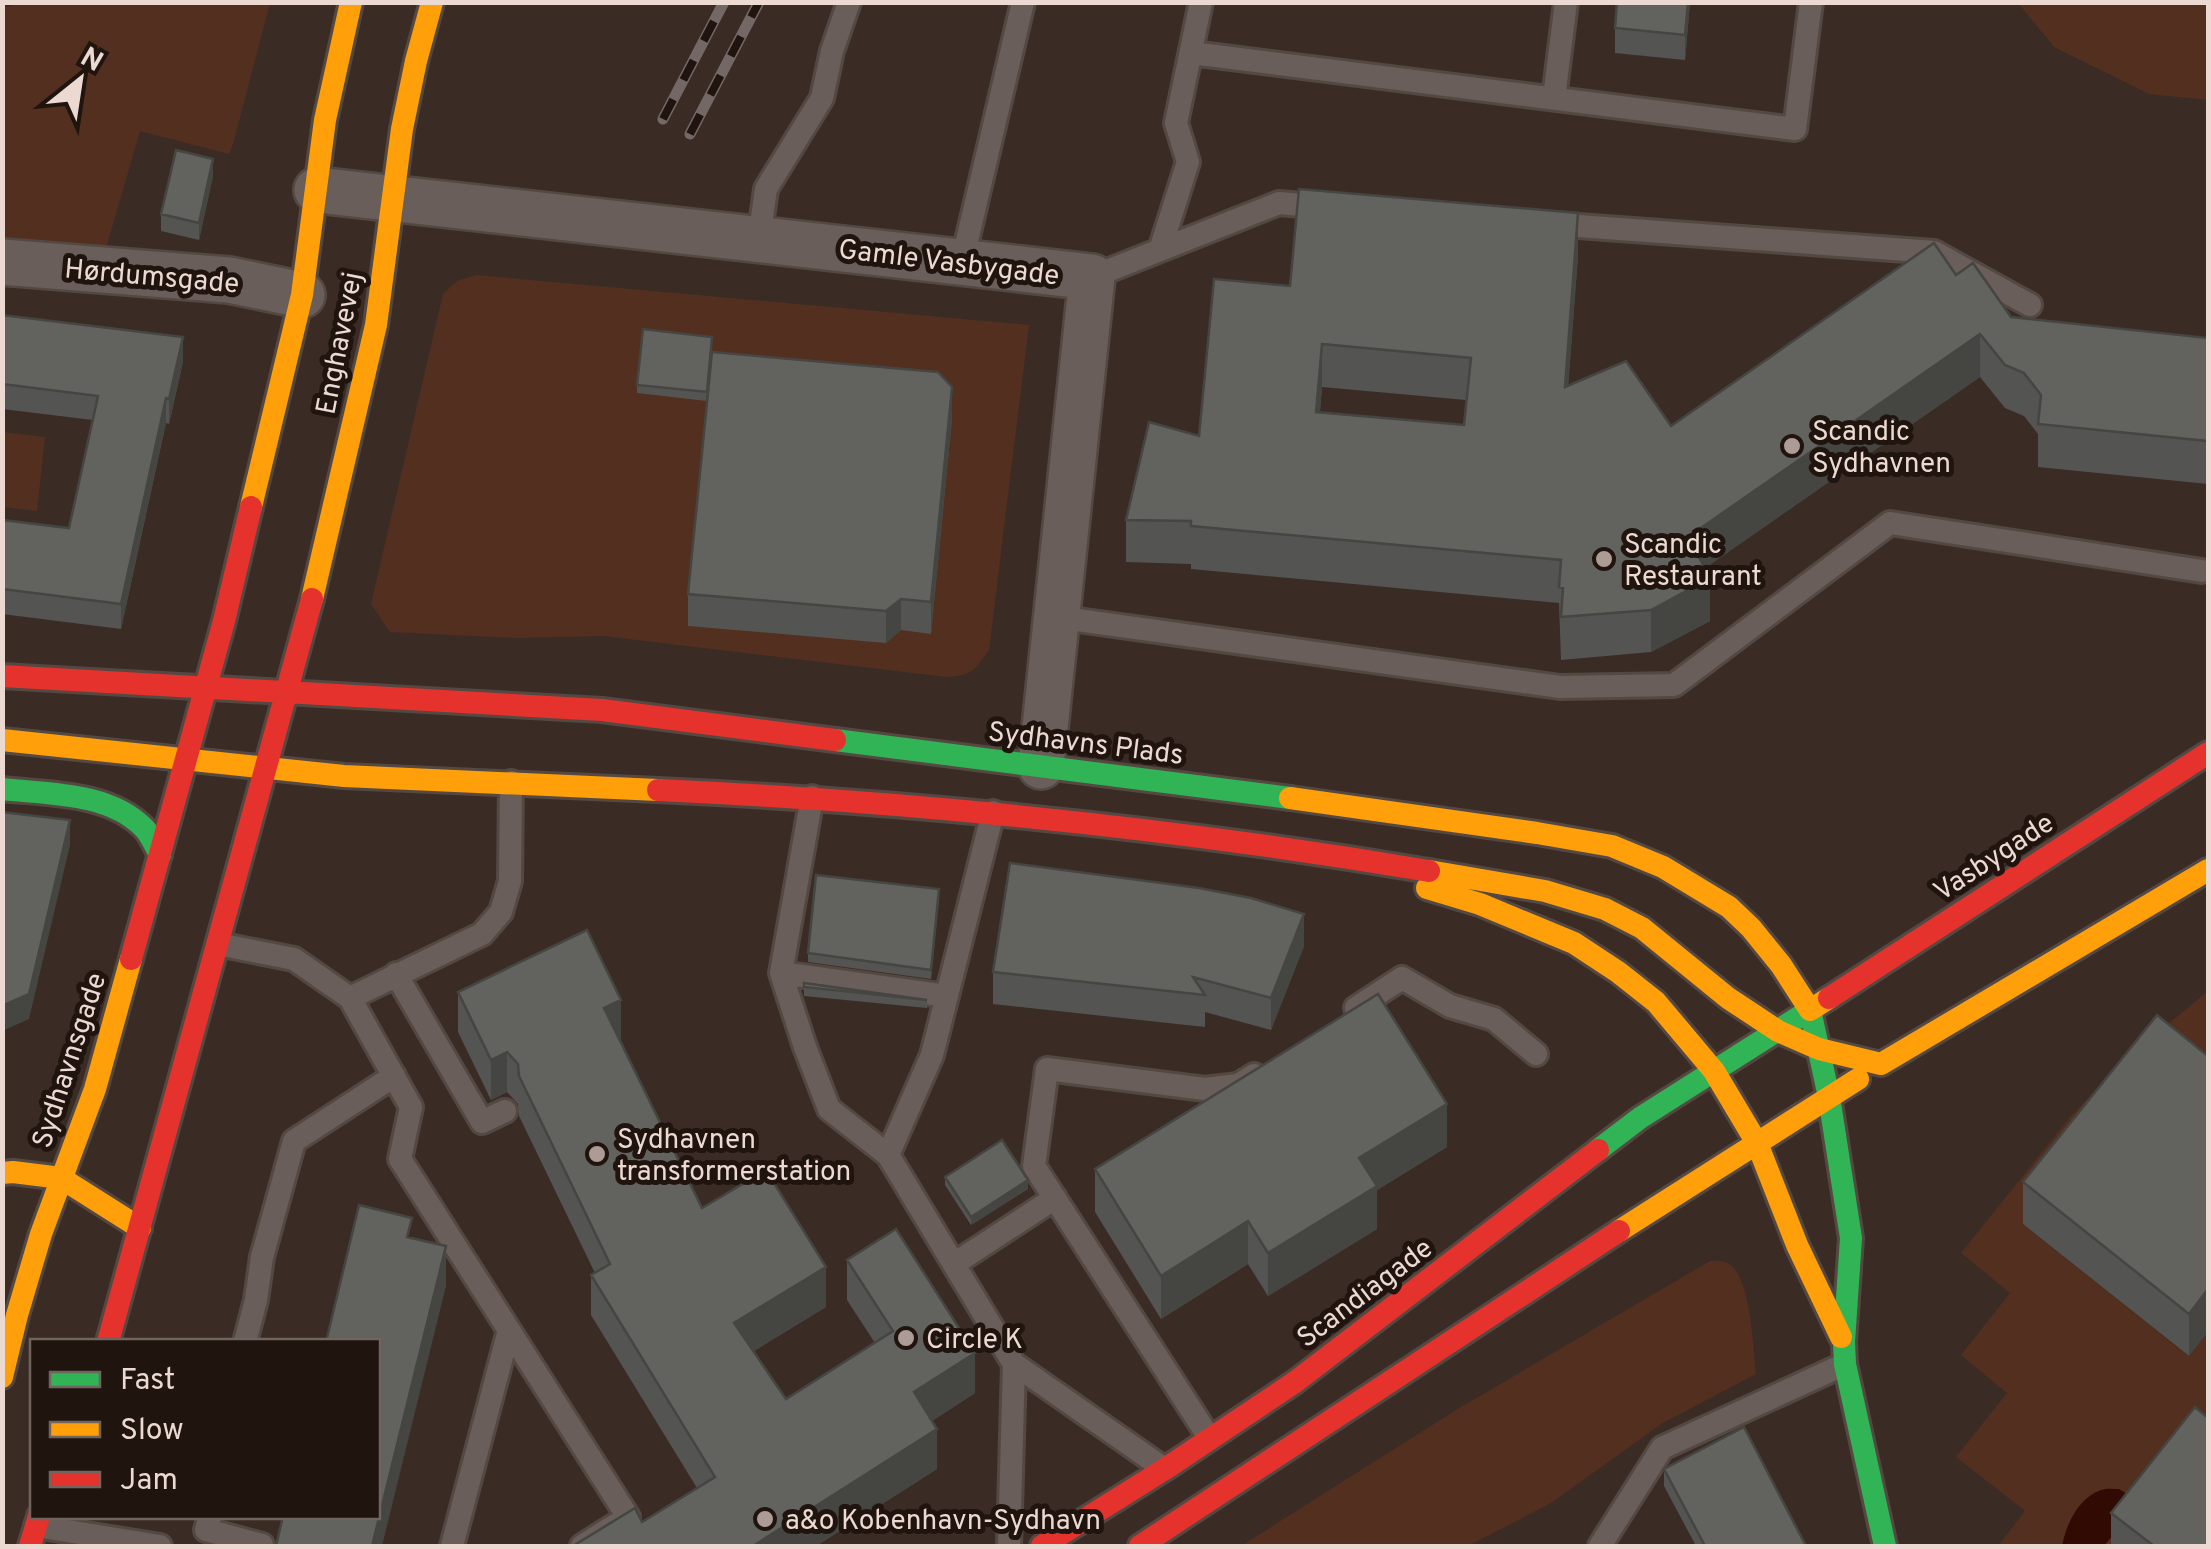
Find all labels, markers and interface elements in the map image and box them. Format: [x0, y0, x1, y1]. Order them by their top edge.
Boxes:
north arrow [30, 30, 130, 130]
text: N [73, 40, 109, 82]
street label: Gamle Vasbygade [836, 233, 1061, 295]
street label: Hørdumsgade [63, 252, 241, 304]
street label: Enghavevej [310, 269, 372, 418]
place label: Scandic Sydhavnen [1812, 415, 1951, 483]
marker: Scandic Sydhavnen [1781, 435, 1803, 457]
place label: Scandic Restaurant [1624, 528, 1762, 596]
marker: Scandic Restaurant [1593, 548, 1615, 570]
street label: Sydhavns Plads [986, 715, 1185, 775]
street label: Vasbygade [1928, 806, 2062, 911]
street label: Sydhavnsgade [26, 969, 116, 1153]
place label: Sydhavnen transformerstation [617, 1123, 851, 1191]
marker: Sydhavnen transformerstation [586, 1143, 608, 1165]
street label: Scandiagade [1291, 1232, 1441, 1357]
place label: Circle K [926, 1323, 1023, 1359]
marker: Circle K [895, 1327, 917, 1349]
legend [30, 1339, 380, 1519]
text: Fast [120, 1363, 175, 1400]
text: Slow [120, 1413, 184, 1450]
text: Jam [120, 1463, 178, 1500]
place label: a&o Kobenhavn-Sydhavn [785, 1504, 1101, 1540]
marker: a&o Kobenhavn-Sydhavn [754, 1508, 776, 1530]

